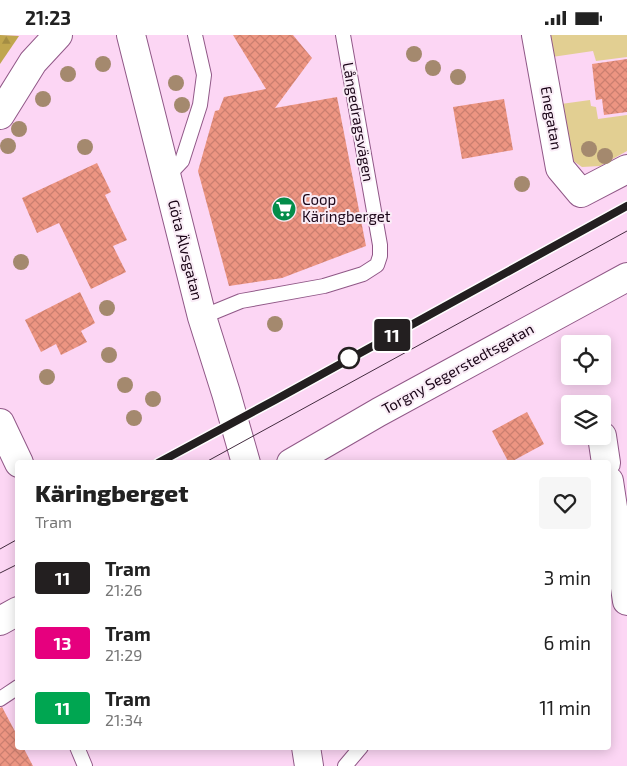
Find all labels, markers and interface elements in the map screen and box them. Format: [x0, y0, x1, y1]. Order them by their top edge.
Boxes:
text: 21:23 [25, 6, 71, 29]
street label: Långedragsvägen [340, 61, 378, 183]
street label: Enegatan [538, 85, 566, 151]
place label: Coop Käringberget [302, 190, 391, 225]
supermarket icon: Coop Käringberget [271, 196, 297, 222]
street label: Göta Älvsgatan [165, 198, 207, 302]
line badge: 11 [370, 319, 414, 351]
street label: Torgny Segerstedtsgatan [378, 319, 537, 417]
text: 11 [384, 324, 400, 346]
map controls [561, 335, 611, 445]
button: locate [561, 335, 611, 385]
unlabelled marker [338, 347, 360, 369]
button: layers [561, 395, 611, 445]
button: heart [539, 477, 591, 529]
text: Käringberget [35, 478, 188, 507]
text: Tram [35, 512, 72, 531]
text: Tram [105, 557, 151, 580]
text: 3 min [544, 566, 591, 589]
text: 11 [55, 567, 70, 589]
text: 21:26 [105, 580, 142, 599]
text: Tram [105, 622, 151, 645]
text: 6 min [543, 631, 591, 654]
text: 13 [54, 632, 71, 654]
text: 21:29 [105, 645, 142, 664]
text: Tram [105, 687, 151, 710]
text: 11 min [539, 696, 591, 719]
text: 11 [55, 697, 70, 719]
text: 21:34 [105, 710, 143, 729]

